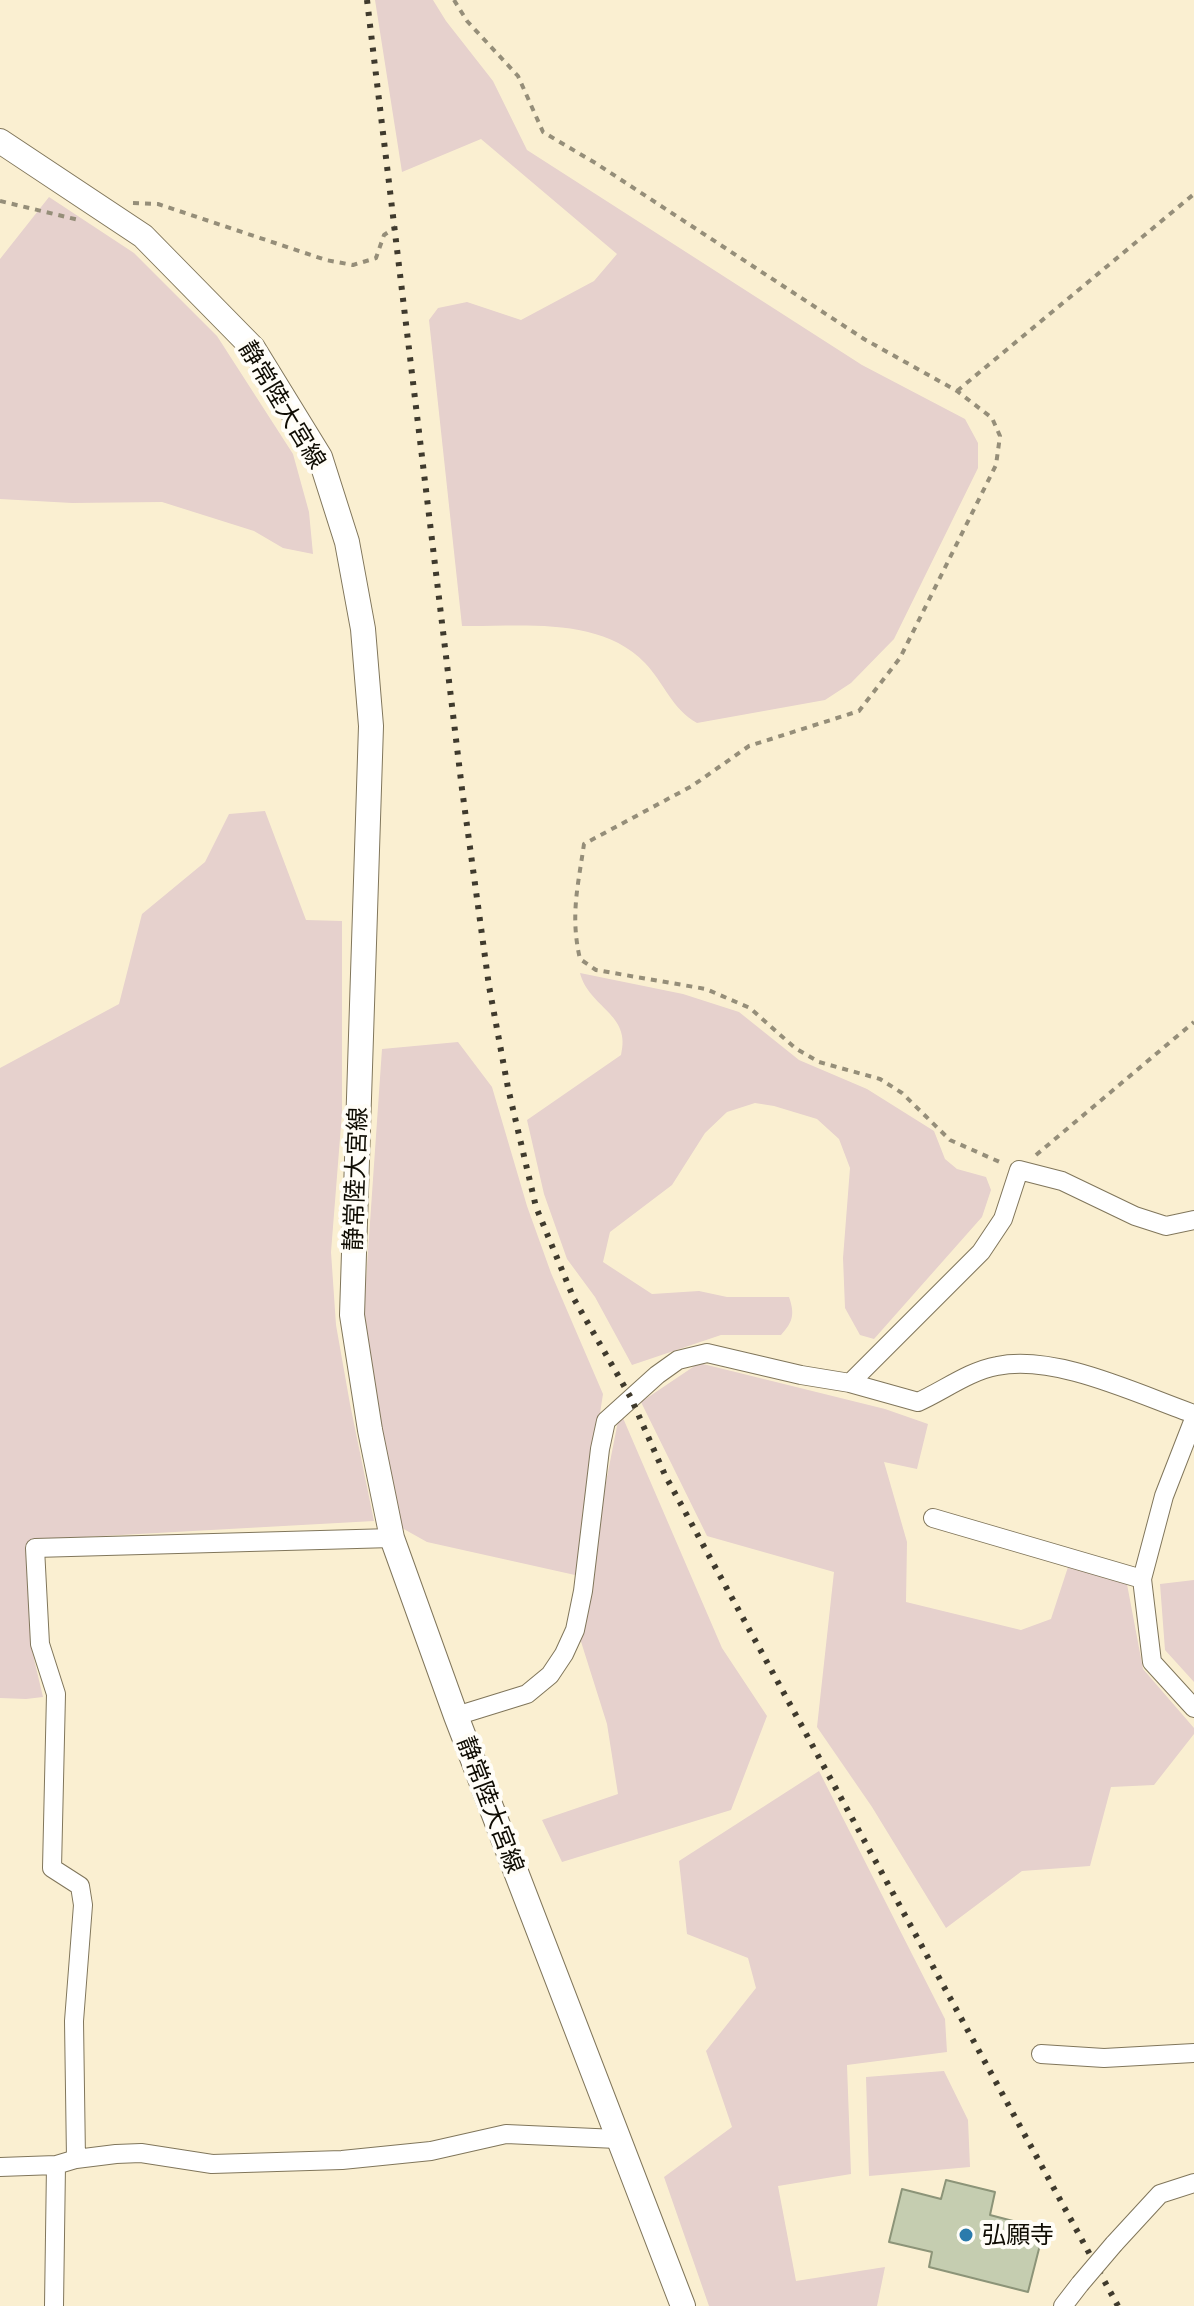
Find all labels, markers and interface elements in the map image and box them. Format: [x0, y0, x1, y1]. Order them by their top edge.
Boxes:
street label: 静常陸大宮線 [233, 336, 331, 474]
street label: 静常陸大宮線 [339, 1107, 373, 1251]
street label: 静常陸大宮線 [451, 1733, 529, 1877]
place label: 弘願寺 [982, 2221, 1054, 2249]
marker: 弘願寺 [957, 2226, 975, 2244]

